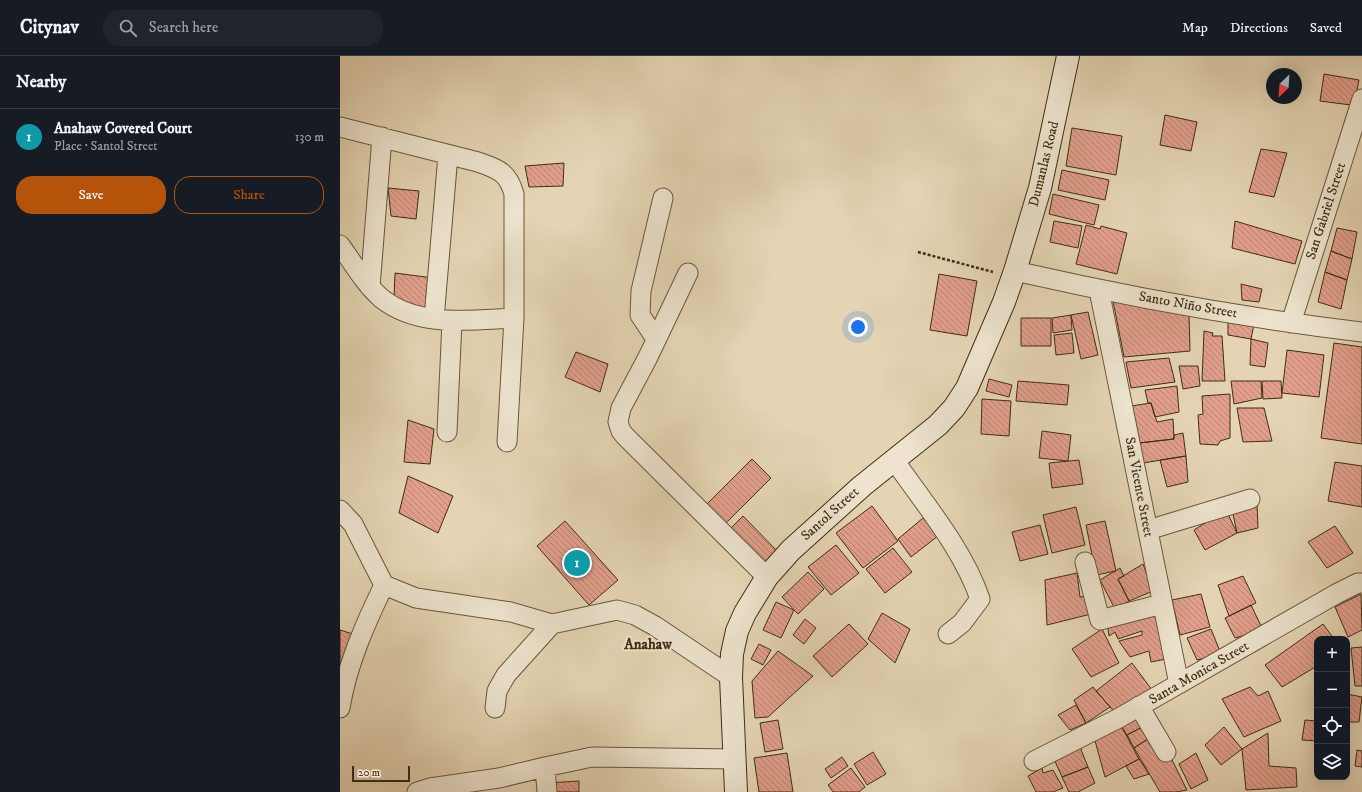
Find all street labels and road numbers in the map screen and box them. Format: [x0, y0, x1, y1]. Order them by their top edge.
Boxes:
street label: Dumanlas Road [1025, 119, 1063, 209]
street label: San Gabriel Street [1302, 160, 1350, 262]
street label: Santo Niño Street [1137, 287, 1239, 323]
street label: San Vicente Street [1120, 435, 1158, 539]
street label: Santol Street [797, 483, 863, 545]
street label: Santa Monica Street [1146, 637, 1253, 709]

